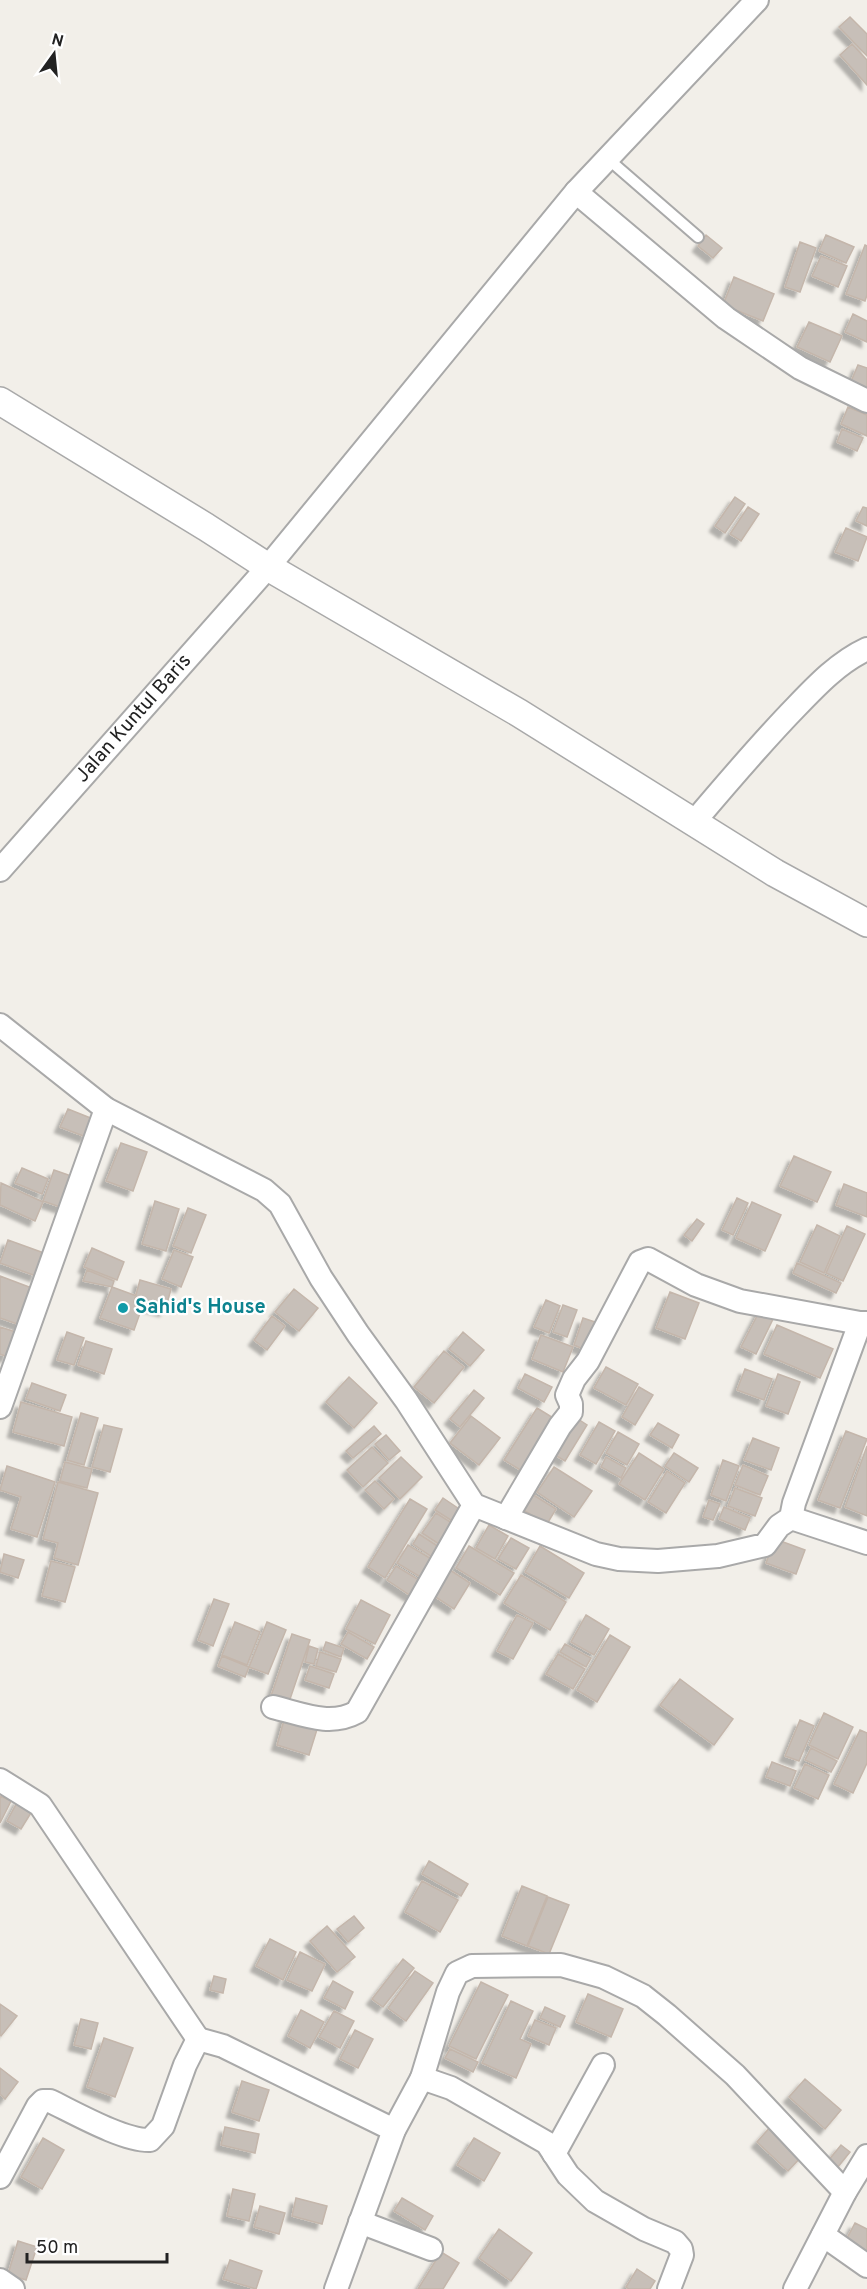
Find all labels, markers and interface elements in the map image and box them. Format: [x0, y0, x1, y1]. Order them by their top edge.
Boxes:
north arrow [24, 24, 84, 84]
text: N [49, 30, 66, 53]
street label: Jalan Kuntul Baris [70, 649, 198, 789]
place label: Sahid's House [135, 1295, 266, 1321]
marker: Sahid's House [116, 1301, 130, 1315]
scale bar [27, 2226, 166, 2264]
text: 50 m [36, 2237, 78, 2260]

